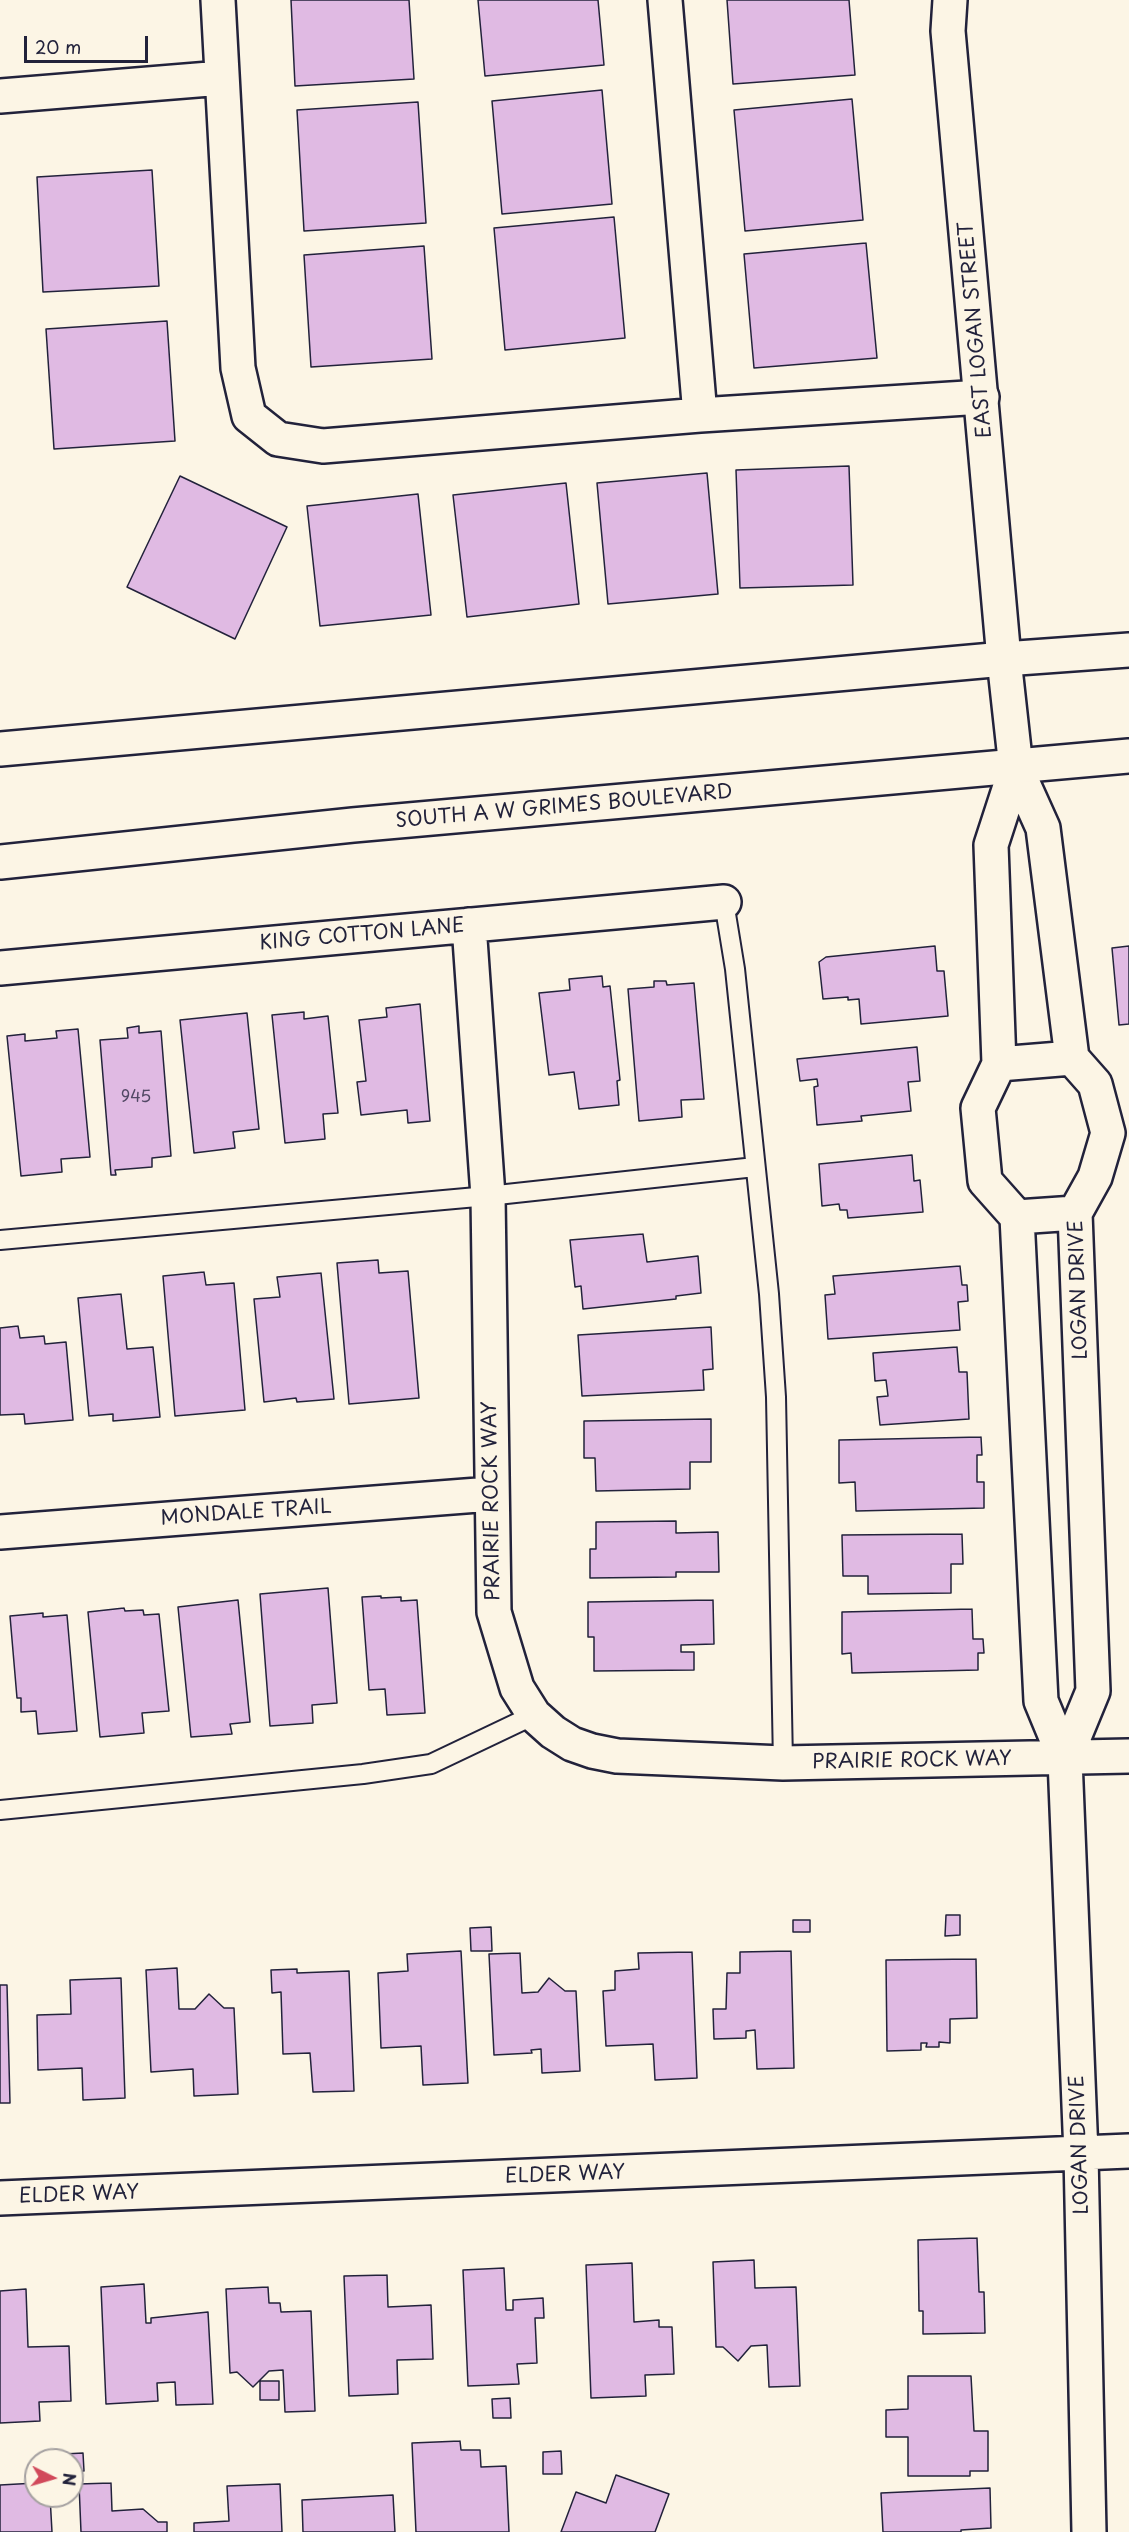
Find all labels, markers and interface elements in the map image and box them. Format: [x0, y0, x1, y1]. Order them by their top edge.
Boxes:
scale bar [27, 24, 152, 62]
text: 20 m [35, 33, 81, 60]
street label: EAST LOGAN STREET [955, 221, 997, 439]
street label: SOUTH A W GRIMES BOULEVARD [394, 780, 734, 834]
street label: KING COTTON LANE [258, 914, 466, 956]
house number: 945 [121, 1088, 151, 1108]
street label: LOGAN DRIVE [1065, 1220, 1093, 1360]
street label: PRAIRIE ROCK WAY [478, 1401, 506, 1601]
street label: MONDALE TRAIL [160, 1495, 332, 1531]
street label: PRAIRIE ROCK WAY [812, 1747, 1012, 1775]
street label: LOGAN DRIVE [1066, 2075, 1094, 2215]
street label: ELDER WAY [504, 2161, 626, 2189]
street label: ELDER WAY [18, 2181, 140, 2209]
north arrow [24, 2448, 84, 2508]
text: N [57, 2472, 82, 2487]

